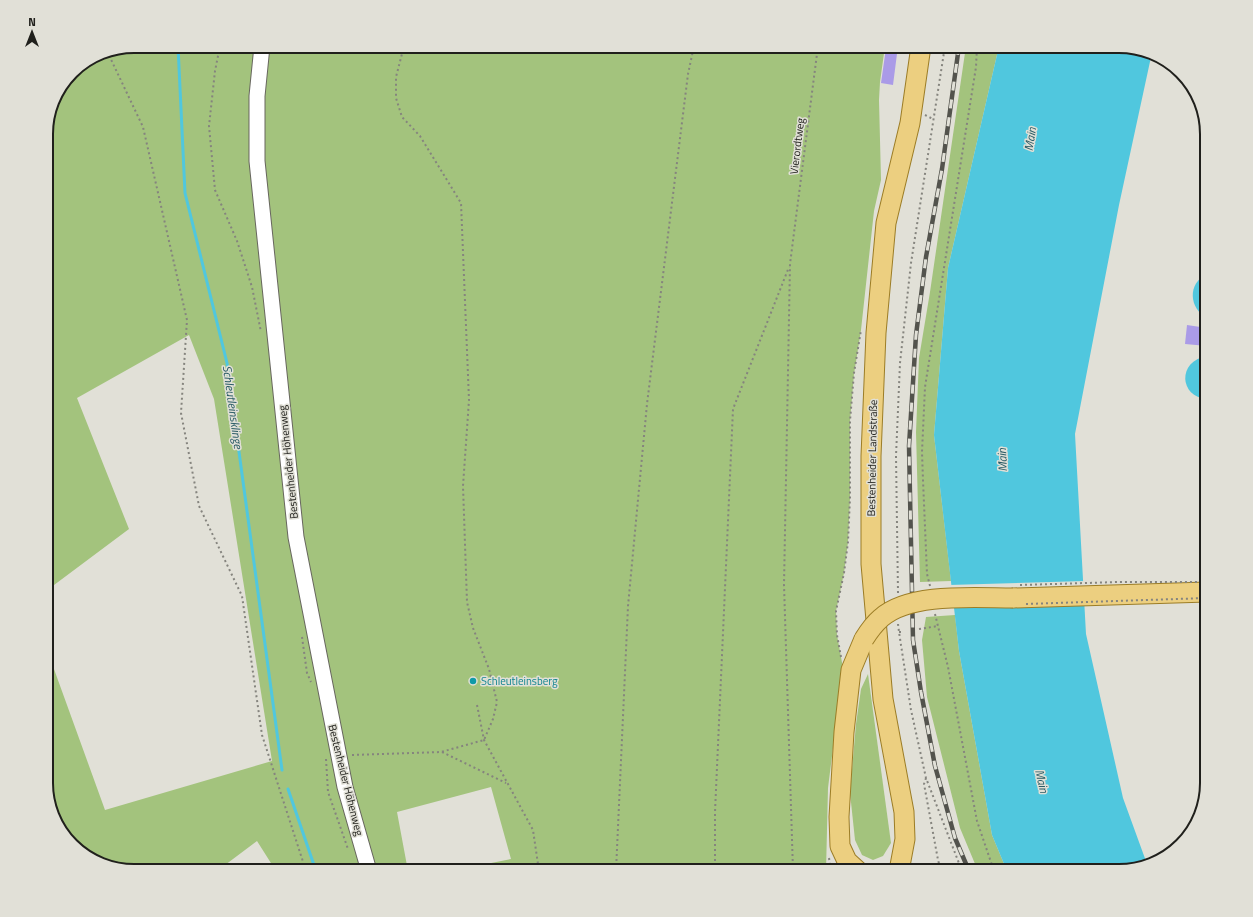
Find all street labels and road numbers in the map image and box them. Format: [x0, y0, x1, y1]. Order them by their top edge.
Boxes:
street label: Vierordtweg [786, 117, 808, 175]
street label: Bestenheider Landstraße [863, 399, 881, 517]
street label: Bestenheider Höhenweg [274, 404, 302, 520]
street label: Bestenheider Höhenweg [324, 723, 368, 838]

